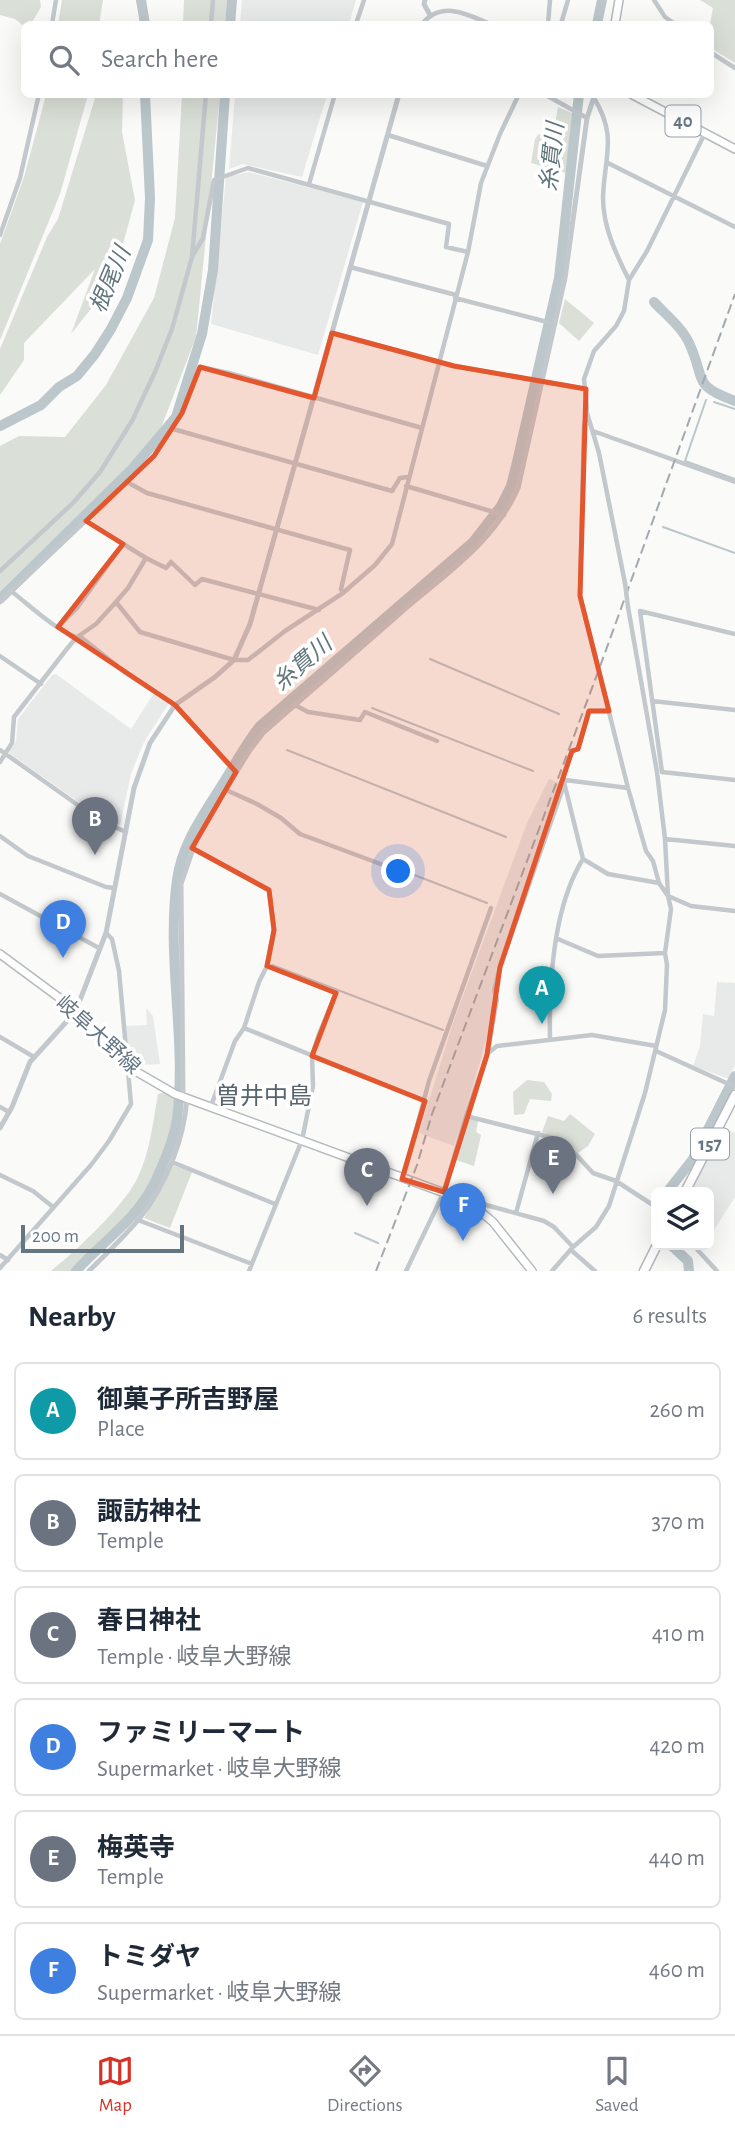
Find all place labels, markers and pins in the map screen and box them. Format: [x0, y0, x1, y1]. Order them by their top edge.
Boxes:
pin: B [72, 797, 118, 855]
pin: D [40, 900, 86, 958]
pin: A [519, 966, 565, 1024]
pin: E [530, 1136, 576, 1194]
pin: C [344, 1148, 390, 1206]
pin: F [440, 1183, 486, 1241]

